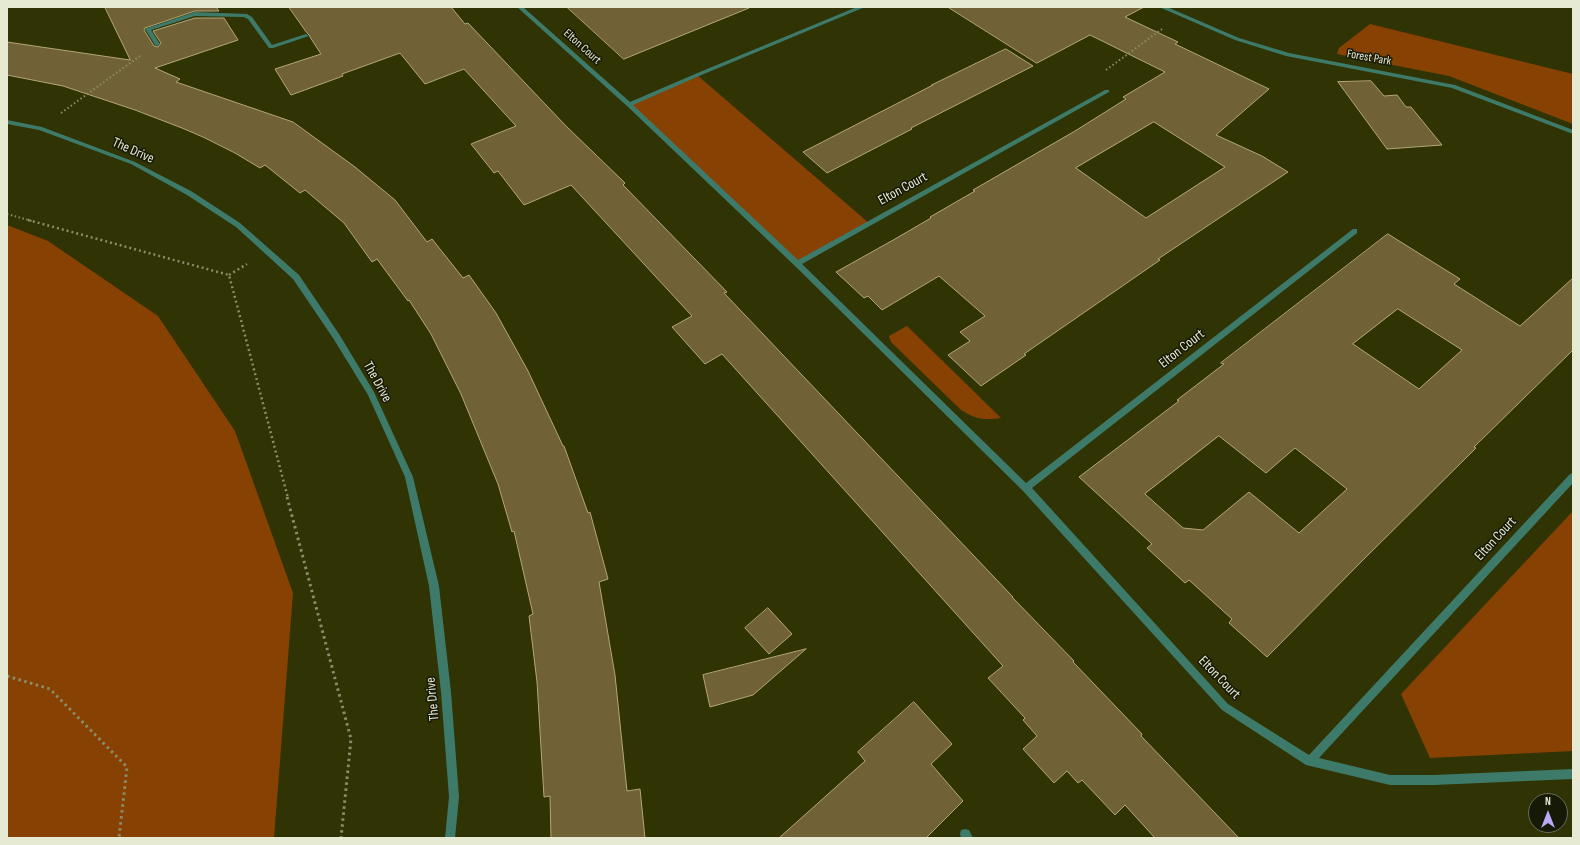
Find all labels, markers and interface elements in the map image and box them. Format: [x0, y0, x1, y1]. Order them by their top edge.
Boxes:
street label: Elton Court [560, 26, 604, 68]
street label: Forest Park [1346, 47, 1392, 69]
street label: The Drive [110, 134, 156, 168]
street label: Elton Court [876, 169, 930, 209]
street label: Elton Court [1156, 326, 1208, 372]
street label: The Drive [359, 359, 395, 405]
street label: Elton Court [1472, 514, 1520, 564]
street label: Elton Court [1194, 653, 1244, 703]
street label: The Drive [423, 676, 443, 722]
north arrow [1528, 793, 1568, 833]
text: N [1545, 795, 1551, 808]

